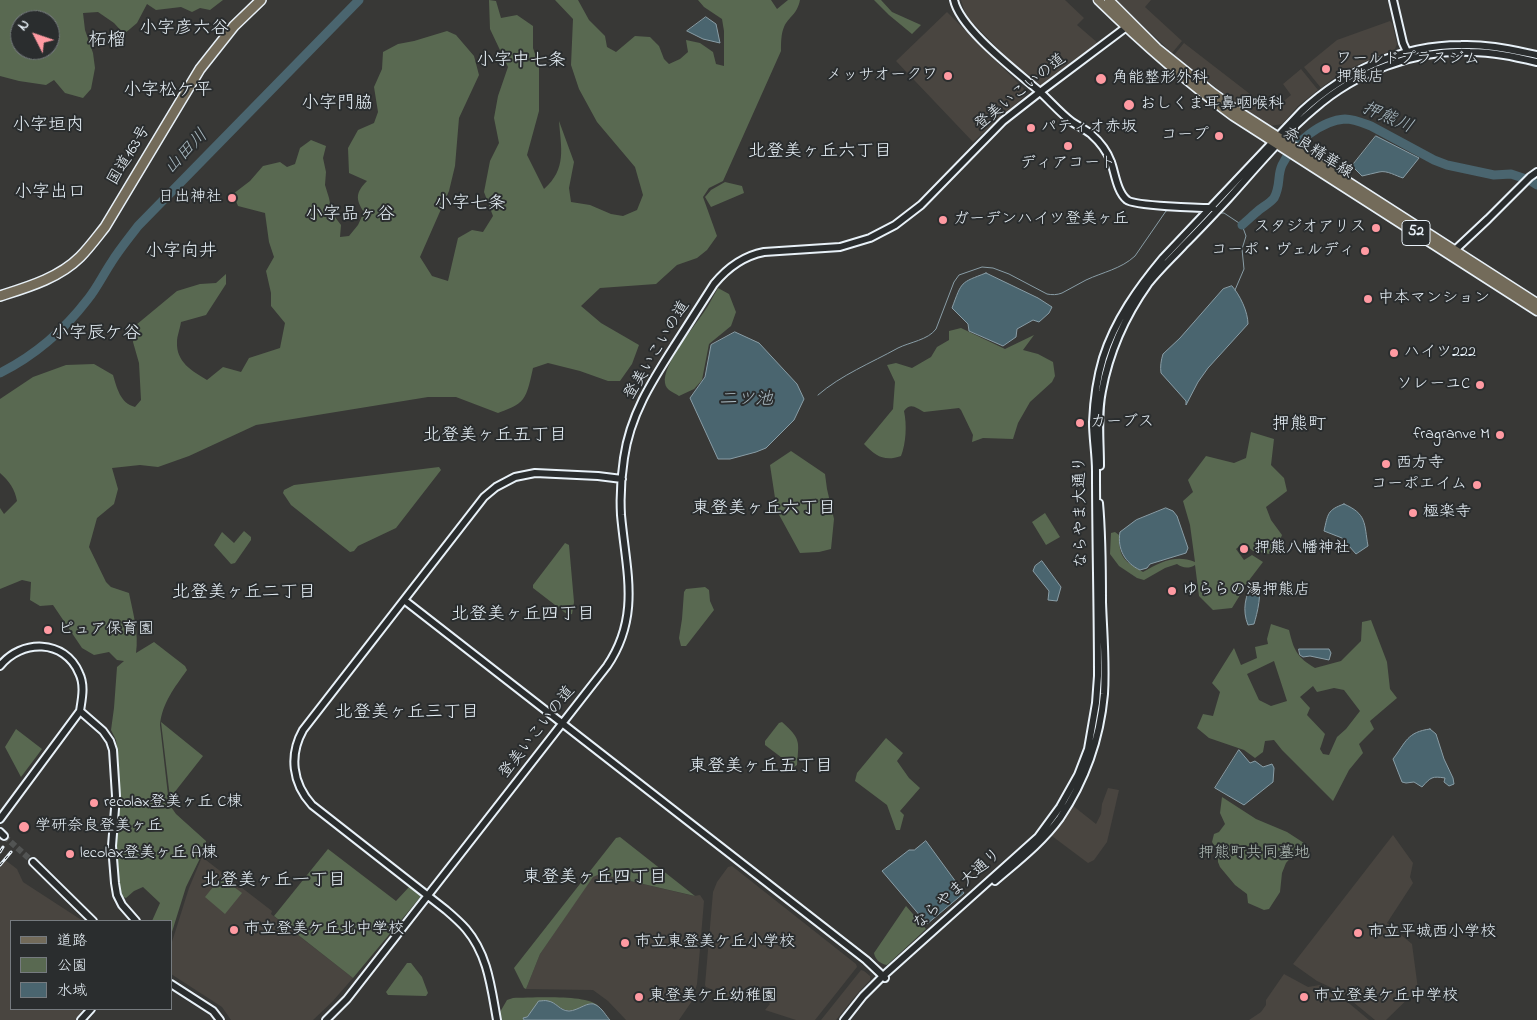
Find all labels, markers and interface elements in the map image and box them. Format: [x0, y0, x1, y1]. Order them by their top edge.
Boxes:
north arrow [10, 10, 60, 60]
text: N [13, 15, 35, 36]
district label: 小字彦六谷 [139, 19, 229, 41]
district label: 柘榴 [88, 31, 126, 53]
street label: 登美いこいの道 [971, 50, 1071, 136]
place label: ワールドプラスジム 押熊店 [1336, 50, 1480, 88]
district label: 小字中七条 [476, 51, 566, 73]
marker: ワールドプラスジム 押熊店 [1320, 63, 1332, 75]
place label: メッサオークワ [826, 66, 938, 86]
place label: 角能整形外科 [1112, 69, 1208, 89]
marker: メッサオークワ [942, 70, 954, 82]
marker: 角能整形外科 [1094, 72, 1108, 86]
district label: 小字松ケ平 [123, 81, 213, 103]
district label: 小字門脇 [301, 94, 373, 116]
place label: おしくま耳鼻咽喉科 [1140, 95, 1284, 115]
marker: おしくま耳鼻咽喉科 [1122, 98, 1136, 112]
water label: 押熊川 [1358, 99, 1416, 139]
district label: 小字垣内 [12, 116, 84, 138]
place label: パティオ赤坂 [1041, 118, 1137, 138]
street label: 国道163号 [105, 122, 155, 190]
marker: パティオ赤坂 [1025, 122, 1037, 134]
street label: 奈良精華線 [1278, 124, 1356, 184]
water label: 山田川 [160, 126, 214, 180]
place label: コープ [1161, 126, 1209, 146]
marker: コープ [1213, 130, 1225, 142]
marker: ディアコート [1062, 140, 1074, 152]
district label: 北登美ヶ丘六丁目 [748, 142, 892, 164]
place label: ディアコート [1020, 154, 1116, 174]
district label: 小字出口 [14, 183, 86, 205]
place label: 日出神社 [158, 188, 222, 208]
marker: 日出神社 [226, 192, 238, 204]
district label: 小字七条 [434, 194, 506, 216]
district label: 小字品ヶ谷 [305, 205, 395, 227]
place label: ガーデンハイツ登美ヶ丘 [953, 210, 1129, 230]
marker: ガーデンハイツ登美ヶ丘 [937, 214, 949, 226]
place label: スタジオアリス [1254, 218, 1366, 238]
road number: 52 [1402, 220, 1430, 246]
marker: スタジオアリス [1370, 222, 1382, 234]
place label: コーポ・ヴェルディ [1211, 241, 1355, 261]
district label: 小字向井 [145, 242, 217, 264]
marker: コーポ・ヴェルディ [1359, 245, 1371, 257]
place label: 中本マンション [1378, 289, 1490, 309]
marker: 中本マンション [1362, 293, 1374, 305]
street label: 登美いこいの道 [621, 298, 695, 404]
district label: 小字辰ケ谷 [51, 324, 141, 346]
place label: ハイツ222 [1404, 343, 1476, 363]
marker: ハイツ222 [1388, 347, 1400, 359]
place label: ソレーユC [1397, 375, 1470, 395]
marker: ソレーユC [1474, 379, 1486, 391]
water label: 二ツ池 [719, 390, 773, 412]
place label: カーブス [1090, 413, 1154, 433]
district label: 押熊町 [1272, 415, 1326, 437]
marker: カーブス [1074, 417, 1086, 429]
place label: fragranve M [1413, 425, 1490, 445]
district label: 北登美ヶ丘五丁目 [423, 426, 567, 448]
marker: fragranve M [1494, 429, 1506, 441]
place label: 西方寺 [1396, 454, 1444, 474]
street label: ならやま大通り [1071, 456, 1093, 568]
marker: 西方寺 [1380, 458, 1392, 470]
place label: コーポエイム [1371, 475, 1467, 495]
marker: コーポエイム [1471, 479, 1483, 491]
district label: 東登美ヶ丘六丁目 [692, 499, 836, 521]
place label: 極楽寺 [1423, 503, 1471, 523]
marker: 極楽寺 [1407, 507, 1419, 519]
place label: 押熊八幡神社 [1254, 539, 1350, 559]
marker: 押熊八幡神社 [1238, 543, 1250, 555]
place label: ゆららの湯押熊店 [1182, 581, 1310, 601]
district label: 北登美ヶ丘二丁目 [172, 583, 316, 605]
marker: ゆららの湯押熊店 [1166, 585, 1178, 597]
district label: 北登美ヶ丘四丁目 [451, 605, 595, 627]
place label: ピュア保育園 [58, 620, 154, 640]
marker: ピュア保育園 [42, 624, 54, 636]
street label: 登美いこいの道 [496, 683, 580, 783]
district label: 北登美ヶ丘三丁目 [335, 703, 479, 725]
district label: 東登美ヶ丘五丁目 [689, 757, 833, 779]
place label: recolax登美ヶ丘 C棟 [104, 793, 242, 813]
marker: recolax登美ヶ丘 C棟 [88, 797, 100, 809]
place label: 学研奈良登美ヶ丘 [35, 817, 163, 837]
marker: 学研奈良登美ヶ丘 [17, 820, 31, 834]
place label: lecolax登美ヶ丘 A棟 [80, 844, 217, 864]
park label: 押熊町共同墓地 [1198, 844, 1310, 864]
street label: ならやま大通り [910, 845, 1006, 935]
marker: lecolax登美ヶ丘 A棟 [64, 848, 76, 860]
district label: 東登美ヶ丘四丁目 [523, 868, 667, 890]
district label: 北登美ヶ丘一丁目 [202, 871, 346, 893]
legend [10, 920, 172, 1010]
place label: 市立登美ケ丘北中学校 [244, 920, 404, 940]
place label: 市立平城西小学校 [1368, 923, 1496, 943]
marker: 市立登美ケ丘北中学校 [228, 924, 240, 936]
marker: 市立平城西小学校 [1352, 927, 1364, 939]
text: 道路 [57, 930, 87, 952]
place label: 市立東登美ケ丘小学校 [635, 933, 795, 953]
marker: 市立東登美ケ丘小学校 [619, 937, 631, 949]
text: 公園 [57, 955, 87, 977]
text: 水域 [57, 980, 87, 1002]
place label: 東登美ケ丘幼稚園 [649, 987, 777, 1007]
place label: 市立登美ケ丘中学校 [1314, 987, 1458, 1007]
marker: 東登美ケ丘幼稚園 [633, 991, 645, 1003]
marker: 市立登美ケ丘中学校 [1298, 991, 1310, 1003]

